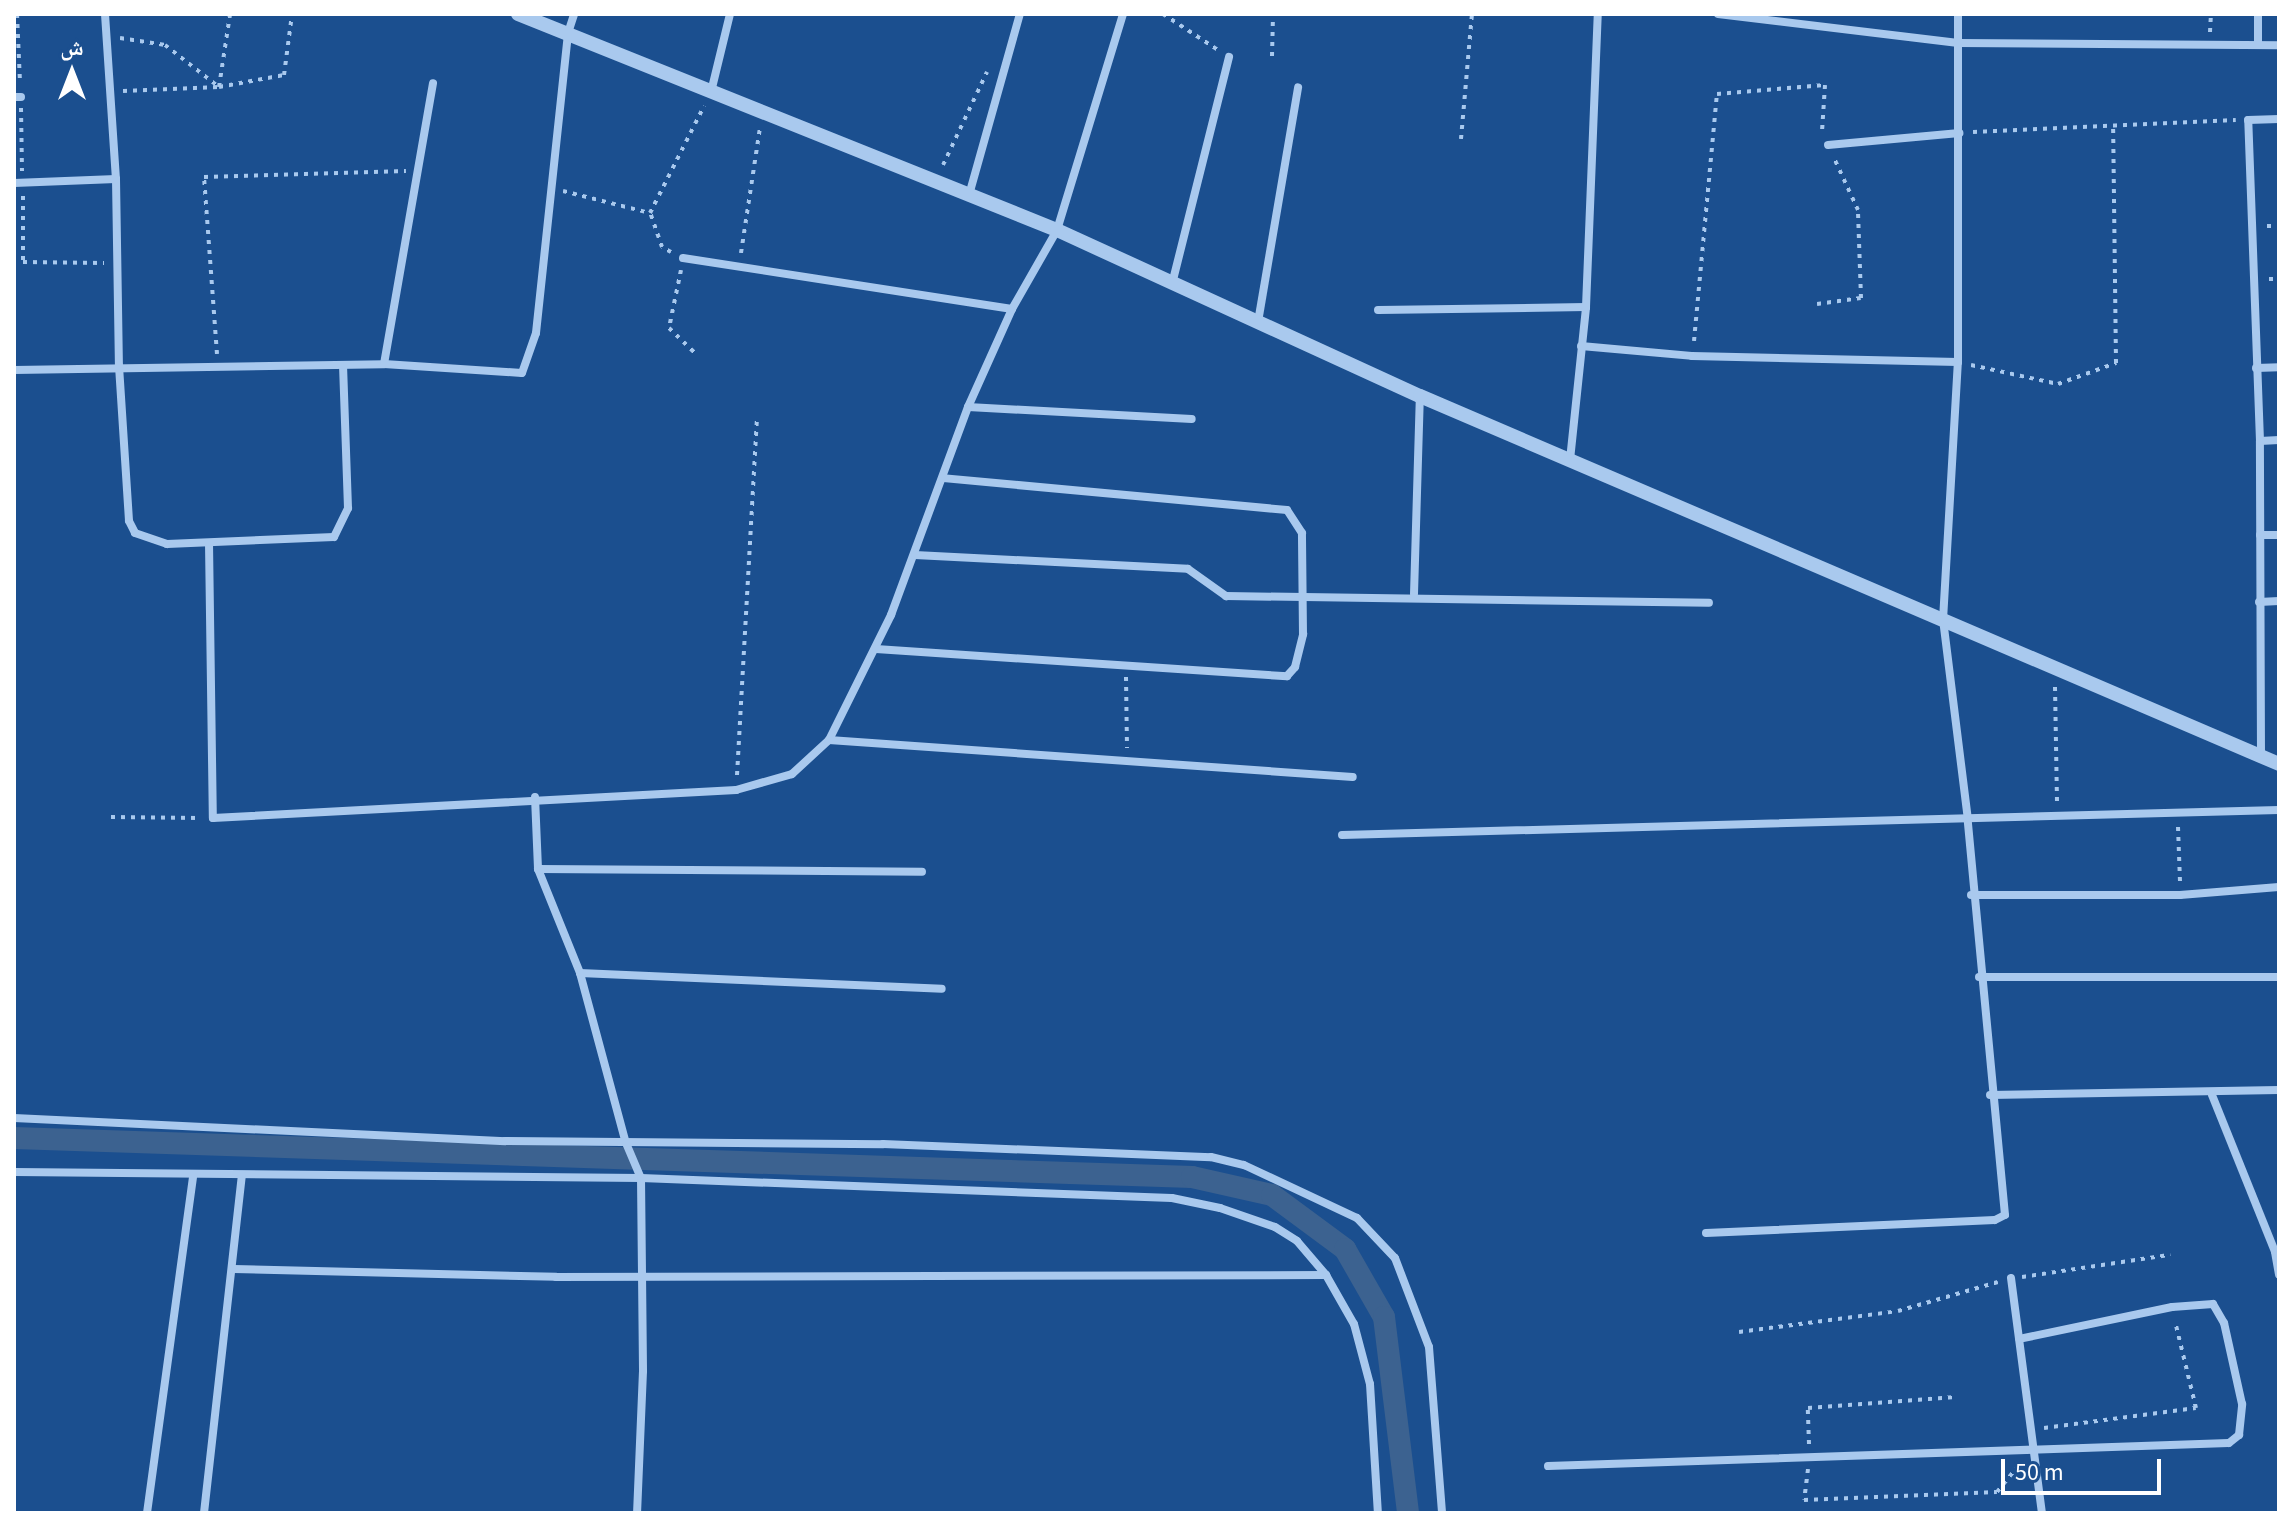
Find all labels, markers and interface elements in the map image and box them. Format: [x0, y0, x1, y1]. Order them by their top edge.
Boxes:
north arrow [32, 32, 112, 112]
text: ش [60, 32, 84, 64]
scale bar [2005, 1443, 2165, 1493]
text: 50 m [2015, 1455, 2064, 1490]

